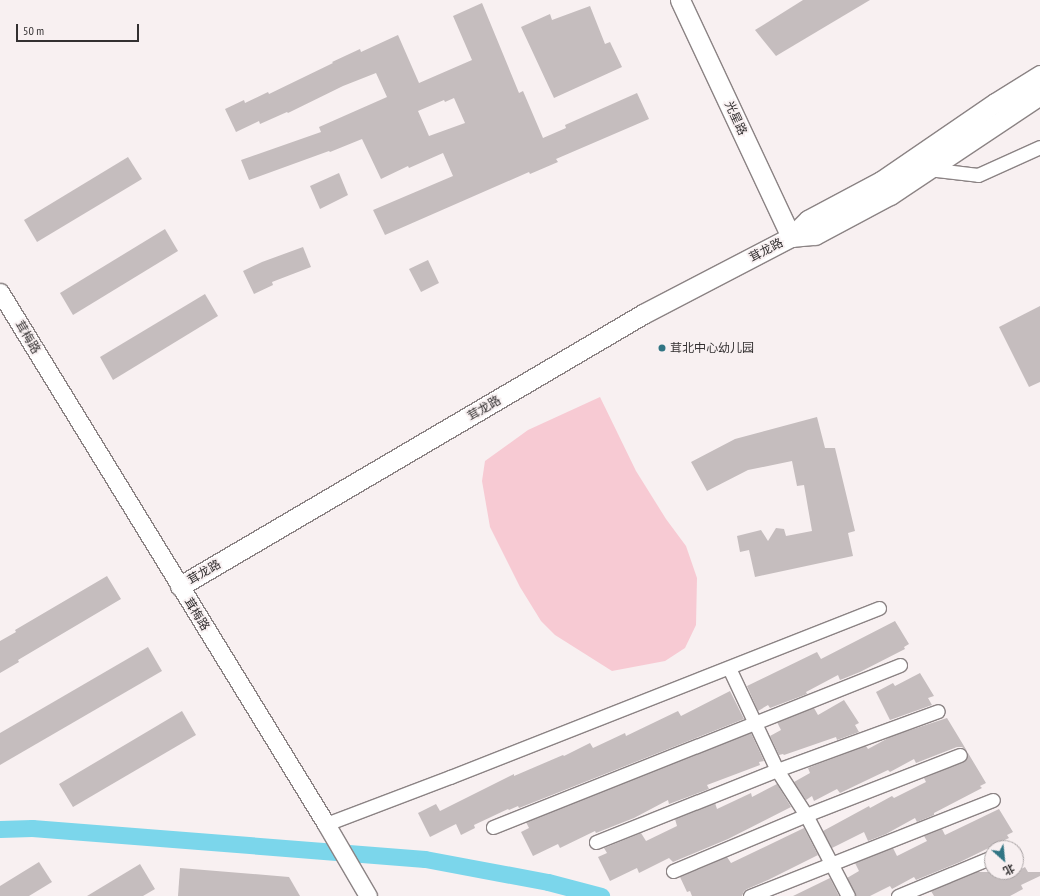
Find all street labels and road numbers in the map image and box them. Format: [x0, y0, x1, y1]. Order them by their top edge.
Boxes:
street label: 光星路 [722, 99, 750, 137]
street label: 茸龙路 [747, 235, 785, 265]
street label: 茸梅路 [13, 318, 43, 356]
street label: 茸龙路 [465, 393, 503, 423]
street label: 茸龙路 [185, 557, 223, 587]
street label: 茸梅路 [181, 595, 213, 633]

